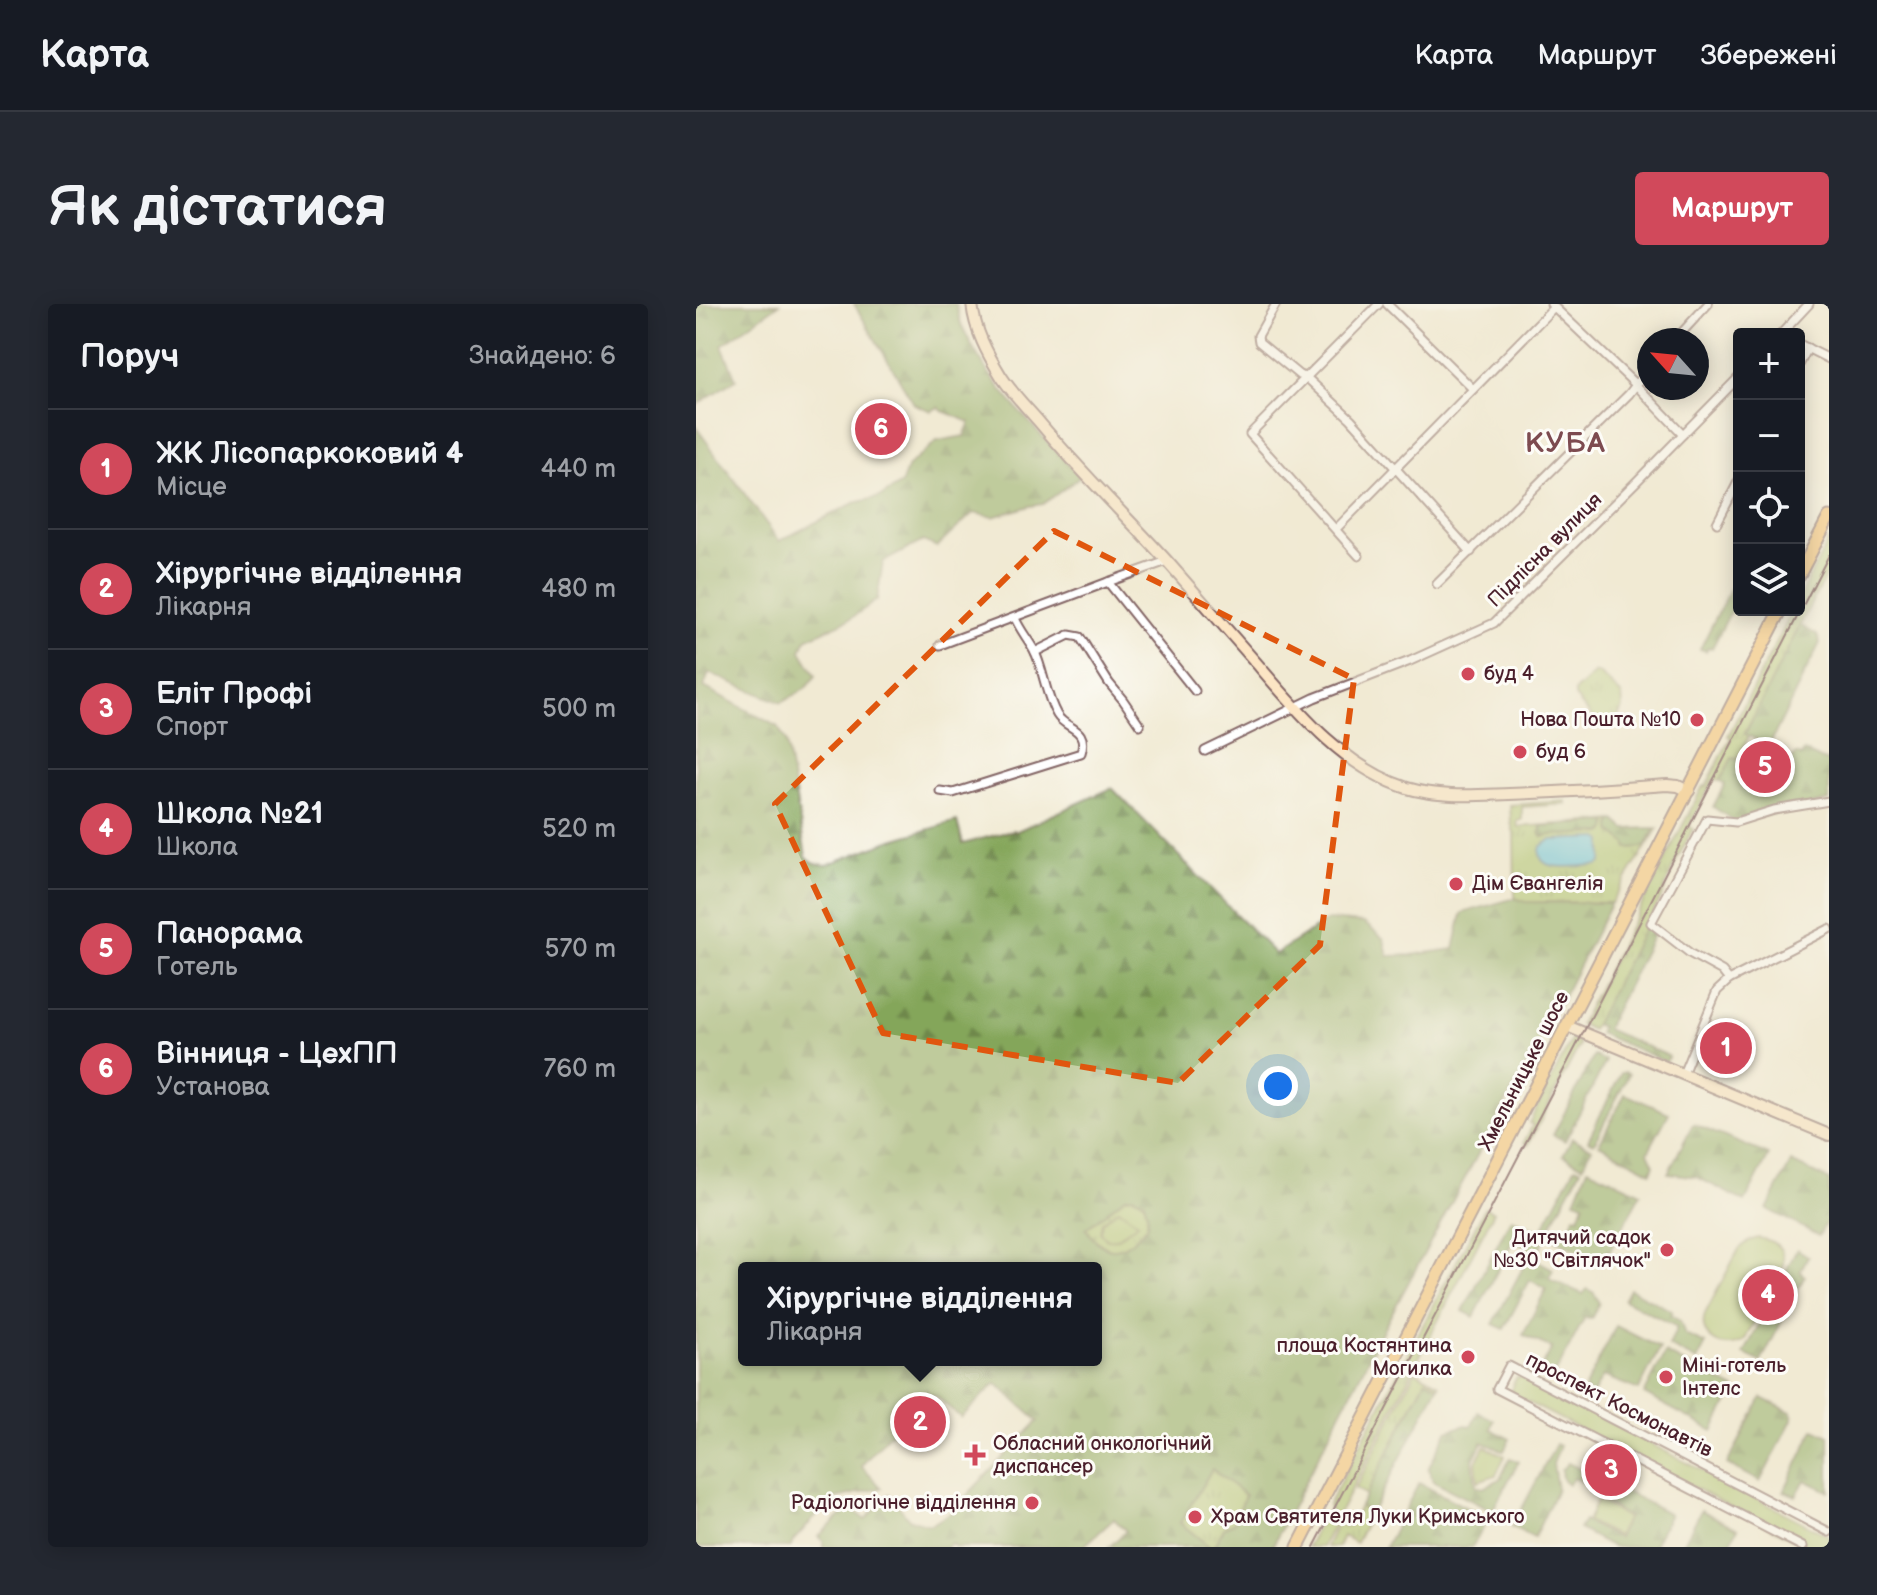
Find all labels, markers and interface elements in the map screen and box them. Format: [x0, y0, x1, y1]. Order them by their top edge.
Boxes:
text: Карта [40, 33, 149, 78]
text: Карта [1415, 39, 1493, 72]
text: Маршрут [1537, 39, 1656, 72]
text: Збережені [1700, 39, 1837, 72]
button: Маршрут [1635, 172, 1829, 245]
text: Як дістатися [48, 175, 387, 242]
north arrow [1637, 328, 1709, 400]
map controls [1733, 328, 1805, 616]
button: + [1733, 328, 1805, 400]
text: Поруч [80, 336, 179, 377]
text: Знайдено: 6 [469, 341, 616, 372]
pin: 6 [855, 399, 907, 459]
button: − [1733, 400, 1805, 472]
district label: КУБА [1525, 427, 1607, 460]
text: ЖК Лісопаркоковий 4 [156, 436, 464, 472]
text: 1 [101, 454, 111, 485]
text: 440 m [540, 454, 616, 485]
text: Місце [156, 472, 227, 503]
button: locate [1733, 472, 1805, 544]
street label: Підлісна вулиця [1483, 488, 1607, 612]
button: layers [1733, 544, 1805, 616]
text: Хірургічне відділення [156, 556, 462, 592]
text: 2 [98, 574, 114, 605]
text: 480 m [541, 574, 616, 605]
text: Лікарня [156, 592, 252, 623]
place label: буд 4 [1484, 662, 1534, 686]
marker: буд 4 [1459, 665, 1477, 683]
text: Еліт Профі [156, 676, 312, 712]
text: 3 [98, 694, 114, 725]
text: 500 m [542, 694, 616, 725]
place label: Нова Пошта №10 [1520, 708, 1681, 732]
marker: Нова Пошта №10 [1688, 711, 1706, 729]
text: Спорт [156, 712, 228, 743]
pin: 5 [1739, 737, 1791, 797]
place label: буд 6 [1536, 740, 1586, 764]
marker: буд 6 [1511, 743, 1529, 761]
text: Школа №21 [156, 796, 323, 832]
text: 4 [98, 814, 114, 845]
text: 520 m [542, 814, 616, 845]
text: Школа [156, 832, 238, 863]
place label: Дім Євангелія [1472, 872, 1603, 896]
marker: Дім Євангелія [1447, 875, 1465, 893]
text: Панорама [156, 916, 303, 952]
text: 5 [98, 934, 114, 965]
text: 570 m [545, 934, 616, 965]
text: Готель [156, 952, 238, 983]
street label: Хмельницьке шосе [1473, 987, 1575, 1155]
pin: 1 [1700, 1018, 1752, 1078]
text: Вінниця - ЦехПП [156, 1036, 397, 1072]
text: 6 [98, 1054, 114, 1085]
text: 760 m [544, 1054, 616, 1085]
your location [1258, 1066, 1298, 1106]
text: Установа [156, 1072, 270, 1103]
place label: Дитячий садок №30 "Світлячок" [1493, 1226, 1651, 1273]
marker: Дитячий садок №30 "Світлячок" [1658, 1241, 1676, 1259]
popup [738, 1262, 1102, 1366]
pin: 4 [1742, 1265, 1794, 1325]
text: Хірургічне відділення [767, 1281, 1073, 1317]
text: Лікарня [767, 1317, 862, 1348]
place label: площа Костянтина Могилка [1277, 1334, 1452, 1381]
street label: проспект Космонавтів [1522, 1347, 1717, 1463]
marker: площа Костянтина Могилка [1459, 1348, 1477, 1366]
place label: Міні-готель Інтелс [1682, 1354, 1786, 1401]
marker: Міні-готель Інтелс [1657, 1368, 1675, 1386]
pin: 2 [894, 1392, 946, 1452]
place label: Обласний онкологічний диспансер [993, 1432, 1212, 1479]
pin: 3 [1585, 1440, 1637, 1500]
marker: Обласний онкологічний диспансер [964, 1444, 986, 1466]
place label: Радіологічне відділення [791, 1491, 1016, 1515]
marker: Радіологічне відділення [1023, 1494, 1041, 1512]
place label: Храм Святителя Луки Кримського [1211, 1505, 1525, 1529]
marker: Храм Святителя Луки Кримського [1186, 1508, 1204, 1526]

